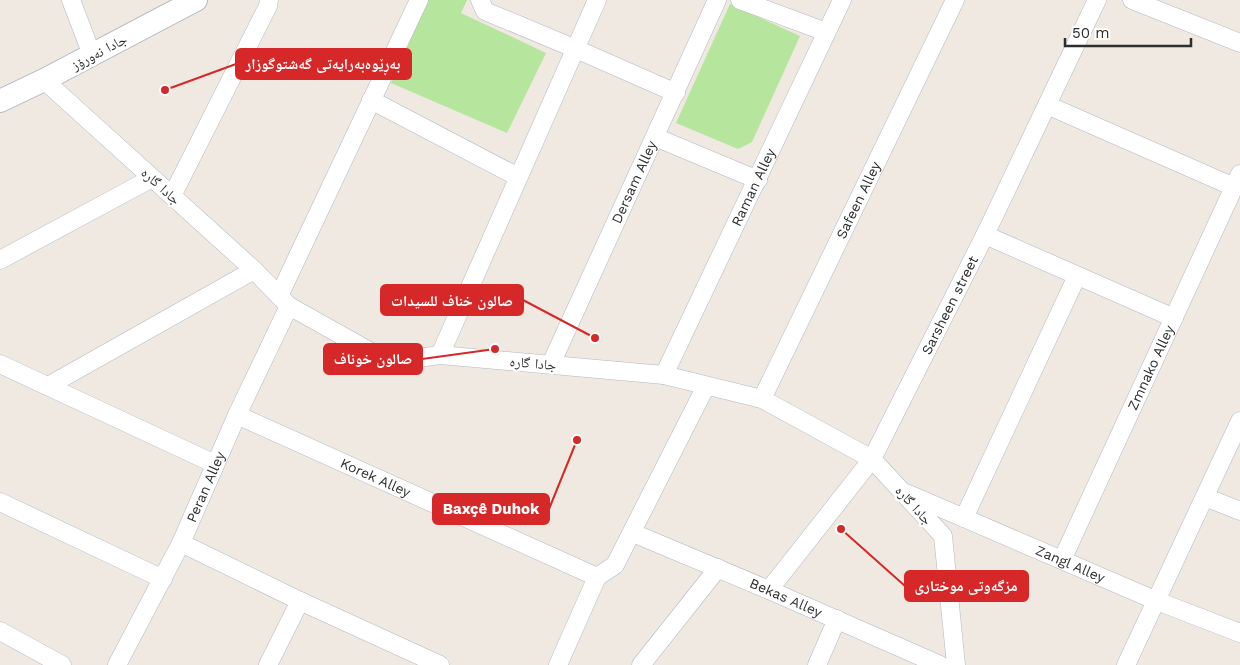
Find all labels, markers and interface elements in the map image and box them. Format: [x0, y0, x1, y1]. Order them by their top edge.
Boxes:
scale bar [1065, 15, 1191, 47]
text: 50 m [1072, 24, 1109, 42]
street label: جادا نەورۆز [68, 31, 130, 75]
callout: بەڕێوەبەرایەتی گەشتوگوزار [236, 49, 411, 79]
text: بەڕێوەبەرایەتی گەشتوگوزار [245, 55, 400, 76]
street label: Dersam Alley [608, 137, 660, 226]
street label: Raman Alley [728, 145, 779, 229]
street label: Safeen Alley [833, 158, 884, 241]
street label: جادا گارە [138, 164, 184, 208]
street label: Sarsheen street [918, 253, 981, 357]
callout: صالون خناف للسيدات [381, 285, 523, 315]
text: صالون خناف للسيدات [391, 292, 513, 310]
street label: Zmnako Alley [1124, 322, 1178, 413]
callout: صالون خوناف [324, 344, 422, 374]
text: صالون خوناف [334, 350, 412, 368]
street label: جادا گارە [509, 353, 557, 374]
street label: Peran Alley [183, 448, 228, 525]
street label: Korek Alley [338, 455, 414, 500]
street label: جادا گارە [892, 482, 936, 528]
callout: Baxçê Duhok [433, 494, 549, 524]
text: Baxçê Duhok [443, 500, 540, 518]
street label: Zangl Alley [1033, 542, 1108, 586]
callout: مزگەوتی موختاری [905, 571, 1028, 601]
street label: Bekas Alley [747, 575, 825, 621]
text: مزگەوتی موختاری [915, 577, 1017, 595]

